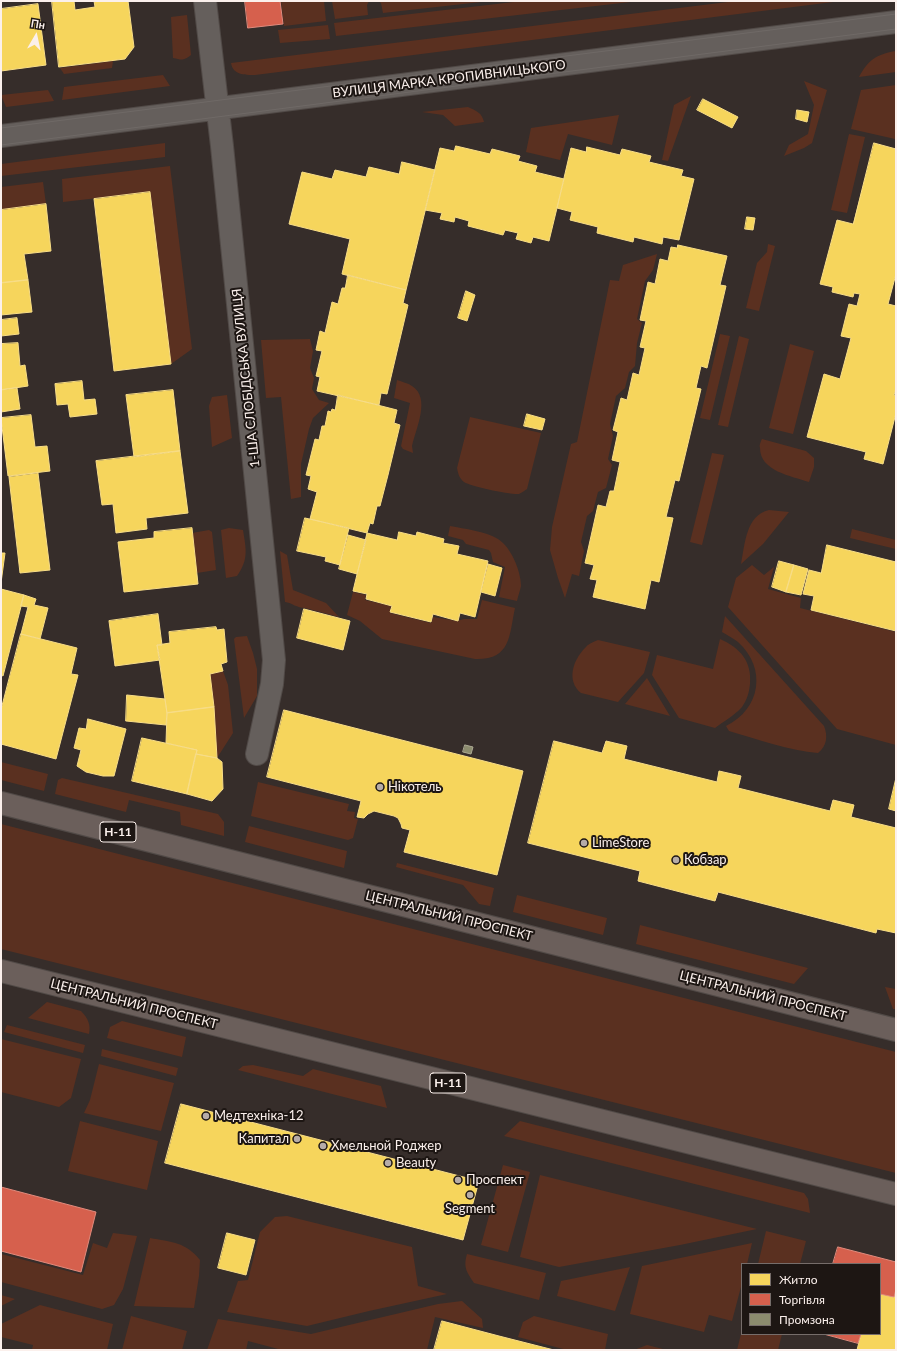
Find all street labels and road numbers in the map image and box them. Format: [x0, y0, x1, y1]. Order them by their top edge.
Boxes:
street label: ВУЛИЦЯ МАРКА КРОПИВНИЦЬКОГО [331, 57, 567, 101]
street label: 1-ША СЛОБІДСЬКА ВУЛИЦЯ [229, 288, 263, 468]
road number: Н-11 [100, 822, 136, 842]
street label: ЦЕНТРАЛЬНИЙ ПРОСПЕКТ [364, 888, 534, 944]
street label: ЦЕНТРАЛЬНИЙ ПРОСПЕКТ [678, 968, 848, 1024]
street label: ЦЕНТРАЛЬНИЙ ПРОСПЕКТ [49, 976, 219, 1032]
road number: Н-11 [430, 1073, 466, 1093]

